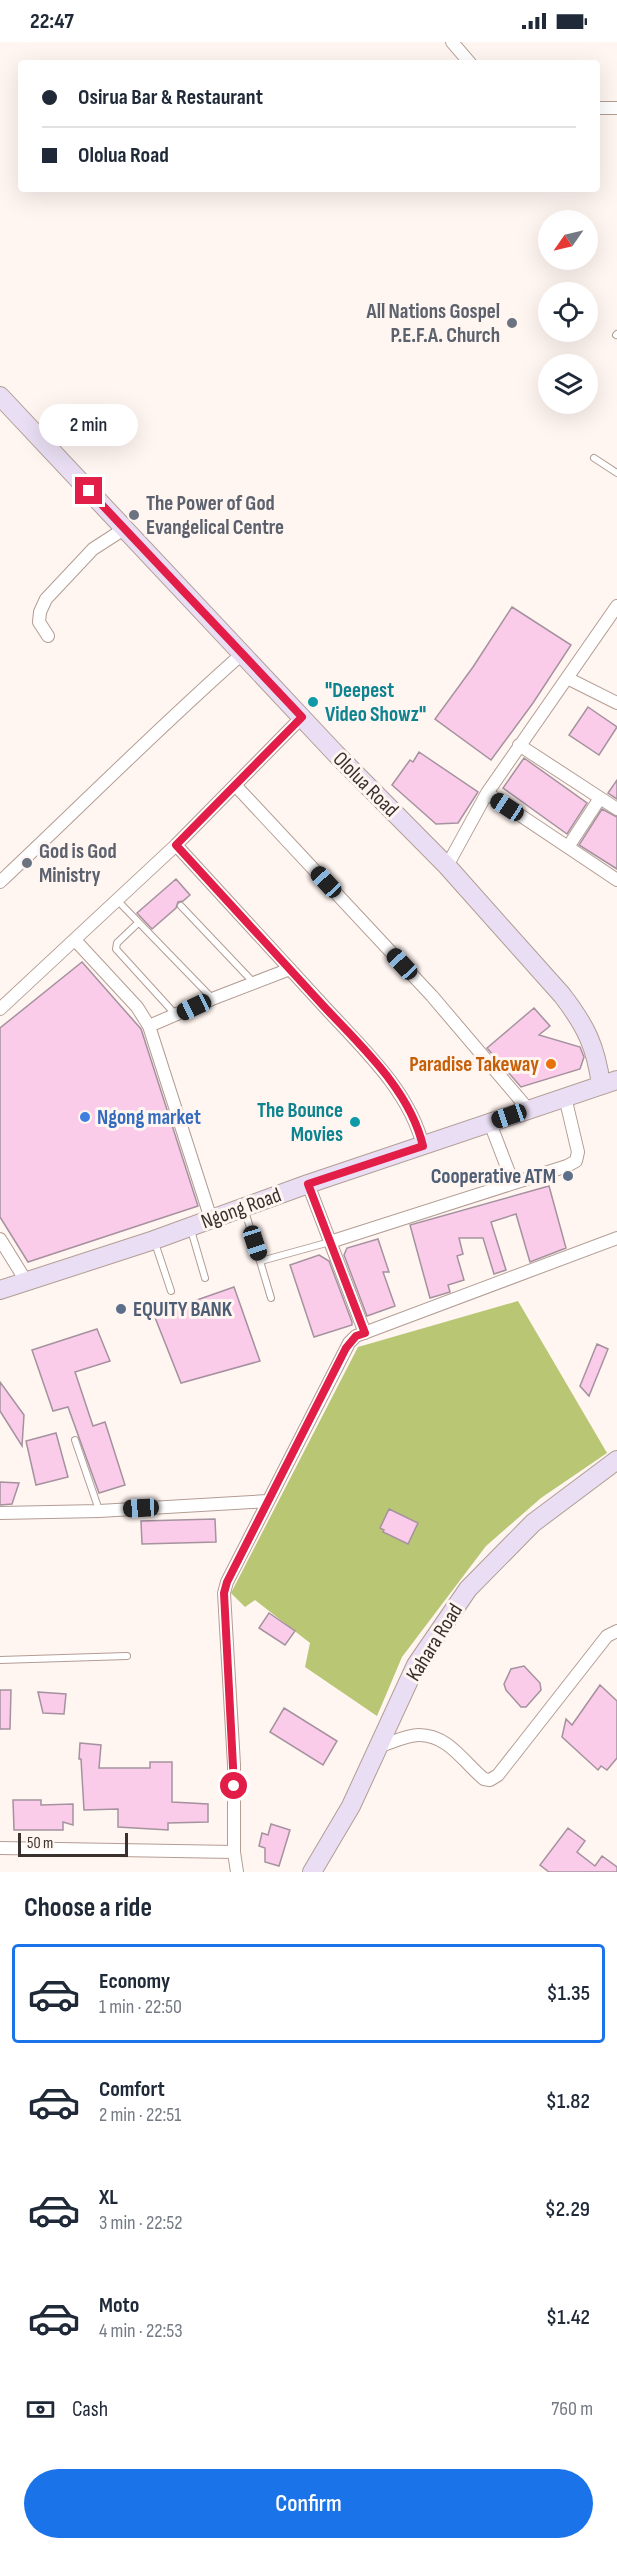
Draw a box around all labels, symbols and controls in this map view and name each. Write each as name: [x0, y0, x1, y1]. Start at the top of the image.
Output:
text: 22:47: [30, 8, 74, 35]
text: Osirua Bar & Restaurant: [78, 84, 263, 111]
text: Ololua Road: [78, 142, 169, 169]
north arrow: [538, 210, 598, 270]
map controls: [538, 210, 598, 414]
button: locate: [538, 282, 598, 342]
place label: All Nations Gospel P.E.F.A. Church: [366, 299, 500, 348]
marker: All Nations Gospel P.E.F.A. Church: [505, 316, 519, 330]
button: layers: [538, 354, 598, 414]
callout: 2 min: [40, 404, 138, 446]
text: 2 min: [70, 413, 107, 437]
route end: [75, 477, 102, 504]
place label: The Power of God Evangelical Centre: [146, 491, 284, 540]
marker: The Power of God Evangelical Centre: [127, 508, 141, 522]
place label: "Deepest Video Showz": [325, 678, 426, 727]
marker: "Deepest Video Showz": [306, 695, 320, 709]
street label: Ololua Road: [328, 746, 404, 822]
car: [487, 790, 527, 824]
place label: God is God Ministry: [39, 839, 117, 888]
marker: God is God Ministry: [20, 856, 34, 870]
car: [307, 863, 345, 901]
car: [383, 945, 421, 983]
car: [174, 991, 214, 1023]
place label: Paradise Takeway: [409, 1052, 539, 1077]
marker: Paradise Takeway: [544, 1057, 558, 1071]
place label: The Bounce Movies: [257, 1098, 343, 1147]
car: [489, 1102, 529, 1130]
place label: Ngong market: [97, 1105, 201, 1130]
marker: Ngong market: [78, 1110, 92, 1124]
marker: The Bounce Movies: [348, 1115, 362, 1129]
place label: Cooperative ATM: [431, 1164, 556, 1189]
marker: Cooperative ATM: [561, 1169, 575, 1183]
street label: Ngong Road: [198, 1182, 285, 1234]
car: [241, 1223, 269, 1263]
place label: EQUITY BANK: [133, 1297, 233, 1322]
marker: EQUITY BANK: [114, 1302, 128, 1316]
car: [123, 1498, 159, 1518]
street label: Kahara Road: [401, 1599, 468, 1686]
route start: [220, 1772, 247, 1799]
scale bar: [18, 1830, 128, 1858]
text: 50 m: [27, 1834, 53, 1853]
text: Choose a ride: [24, 1892, 152, 1924]
icon: car: [27, 1967, 81, 2021]
text: Economy: [99, 1968, 170, 1995]
text: $1.35: [546, 1980, 590, 2007]
text: 1 min · 22:50: [99, 1995, 182, 2019]
icon: car: [27, 2075, 81, 2129]
text: Comfort: [99, 2076, 165, 2103]
text: $1.82: [546, 2088, 590, 2115]
text: 2 min · 22:51: [99, 2103, 181, 2127]
icon: car: [27, 2183, 81, 2237]
text: XL: [99, 2184, 118, 2211]
text: $2.29: [545, 2196, 590, 2223]
text: 3 min · 22:52: [99, 2211, 183, 2235]
icon: car: [27, 2291, 81, 2345]
text: Moto: [99, 2292, 139, 2319]
text: $1.42: [546, 2304, 590, 2331]
text: 4 min · 22:53: [99, 2319, 183, 2343]
icon: cash: [24, 2393, 57, 2426]
text: Cash: [72, 2396, 108, 2423]
text: 760 m: [551, 2397, 593, 2421]
button: Confirm: [24, 2469, 593, 2538]

